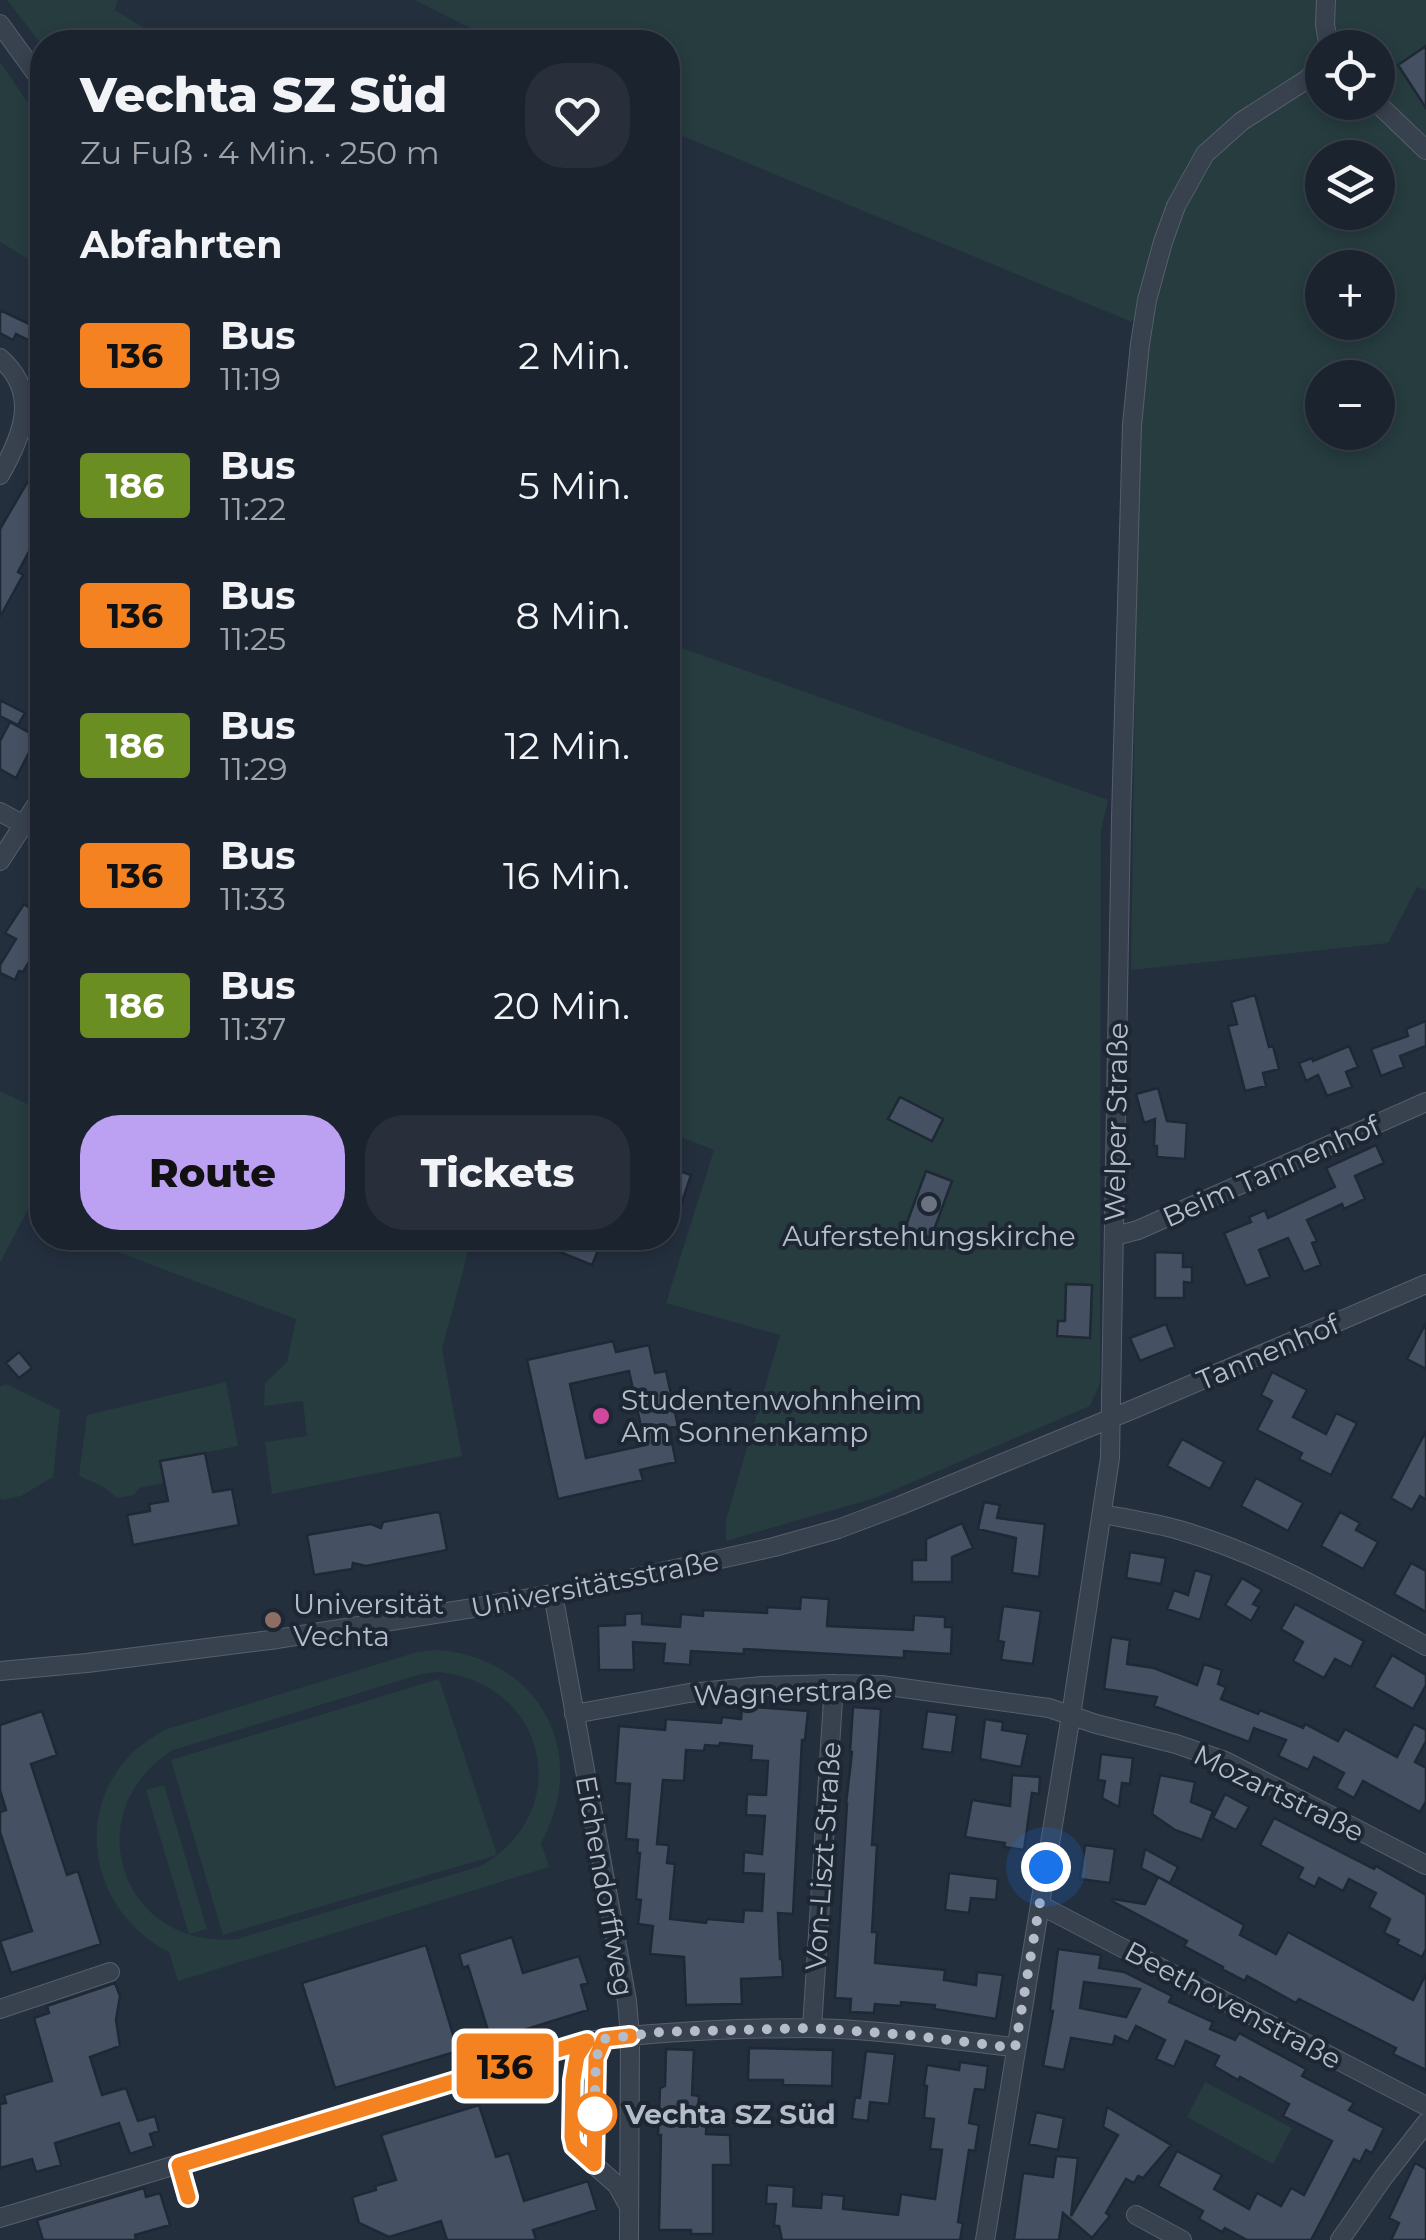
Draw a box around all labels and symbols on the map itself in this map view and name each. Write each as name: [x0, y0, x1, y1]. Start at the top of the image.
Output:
street label: Welper Straße: [1097, 1022, 1135, 1222]
street label: Beim Tannenhof: [1157, 1107, 1386, 1234]
marker: Auferstehungskirche: [918, 1193, 940, 1215]
place label: Auferstehungskirche: [782, 1219, 1076, 1253]
street label: Tannenhof: [1192, 1306, 1346, 1397]
place label: Studentenwohnheim Am Sonnenkamp: [621, 1383, 922, 1449]
marker: Studentenwohnheim Am Sonnenkamp: [590, 1405, 612, 1427]
street label: Universitätsstraße: [468, 1543, 722, 1625]
place label: Universität Vechta: [293, 1587, 444, 1653]
marker: Universität Vechta: [262, 1609, 284, 1631]
street label: Wagnerstraße: [693, 1672, 893, 1712]
street label: Mozartstraße: [1188, 1737, 1370, 1849]
street label: Von-Liszt-Straße: [798, 1740, 848, 1972]
street label: Eichendorffweg: [569, 1773, 641, 1999]
your location: [1021, 1842, 1071, 1892]
street label: Beethovenstraße: [1119, 1934, 1347, 2076]
line badge: 136: [448, 2034, 562, 2098]
marker: Vechta SZ Süd: [574, 2093, 616, 2135]
place label: Vechta SZ Süd: [624, 2097, 836, 2131]

